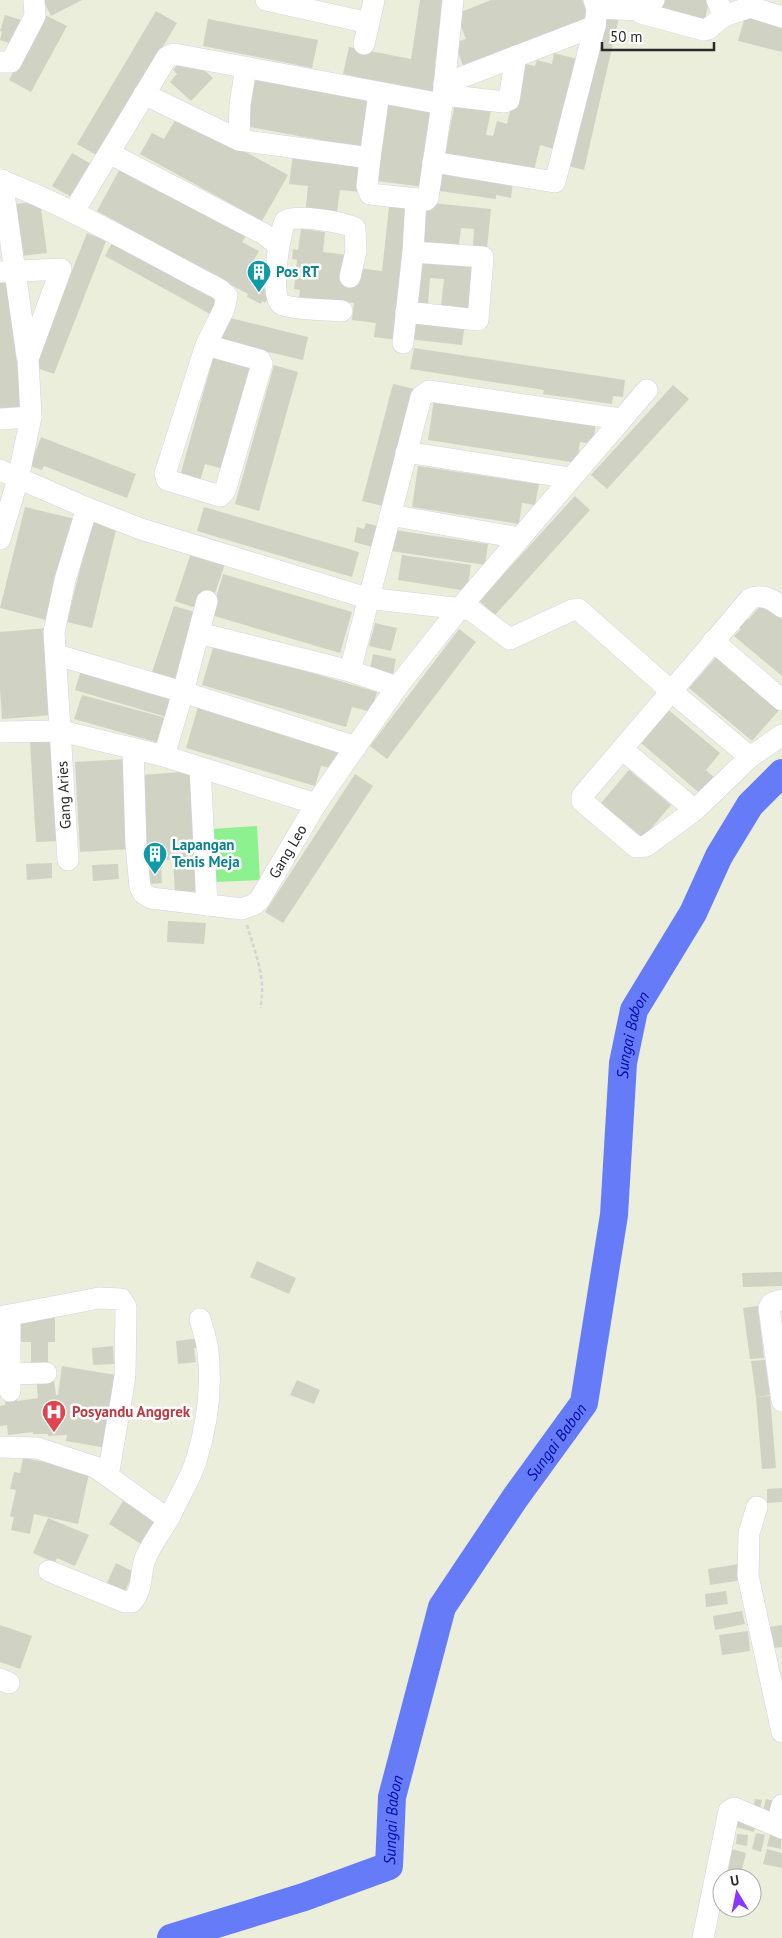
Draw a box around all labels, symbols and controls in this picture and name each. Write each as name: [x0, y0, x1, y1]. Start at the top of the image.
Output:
scale bar: [602, 20, 714, 52]
text: 50 m: [610, 27, 643, 46]
building icon: Pos RT: [246, 259, 272, 293]
place label: Pos RT: [276, 262, 320, 281]
street label: Gang Aries: [52, 760, 75, 830]
street label: Gang Leo: [264, 821, 311, 882]
place label: Lapangan Tenis Meja: [172, 835, 240, 871]
building icon: Lapangan Tenis Meja: [142, 841, 168, 875]
water label: Sungai Babon: [612, 987, 653, 1079]
hospital icon: Posyandu Anggrek: [41, 1399, 67, 1433]
water label: Sungai Babon: [521, 1399, 591, 1484]
place label: Posyandu Anggrek: [72, 1402, 191, 1421]
water label: Sungai Babon: [379, 1773, 407, 1865]
north arrow: [712, 1868, 762, 1918]
text: U: [729, 1871, 741, 1890]

